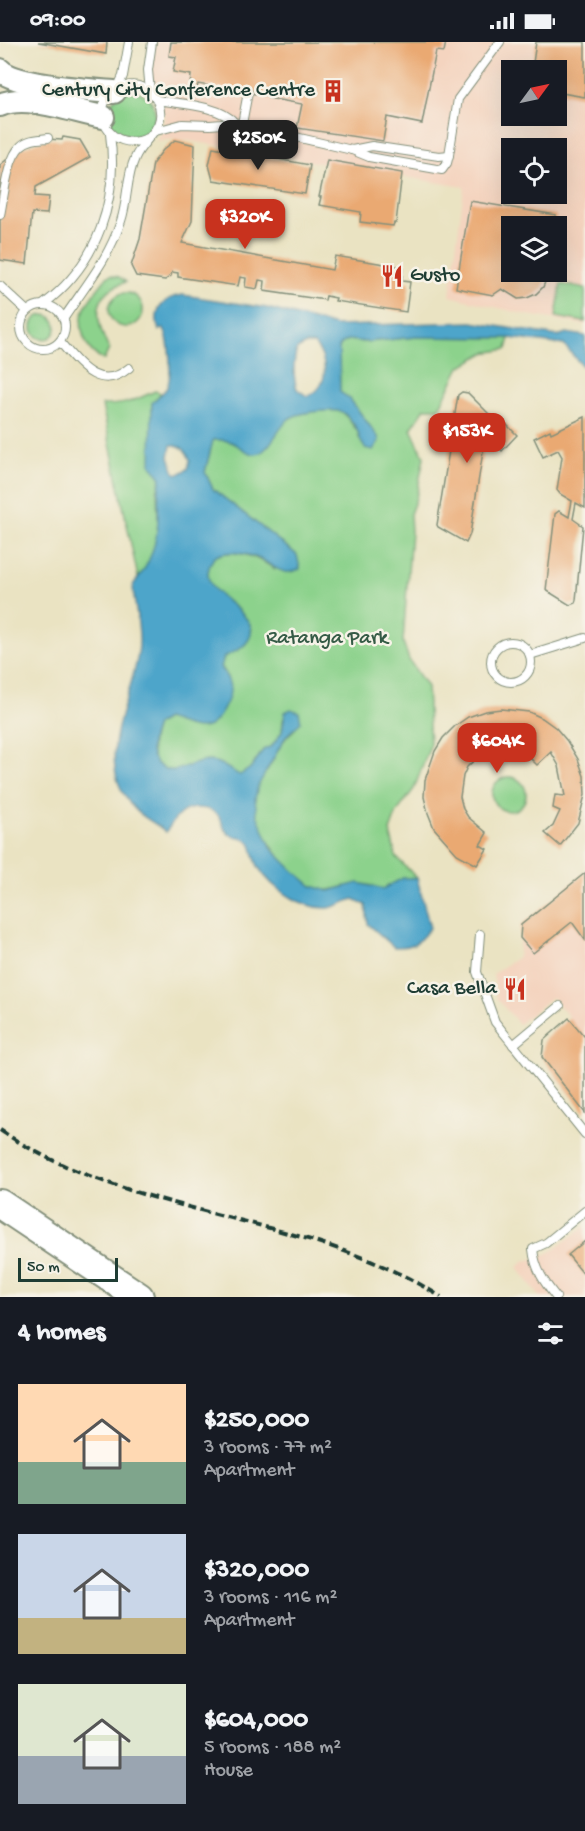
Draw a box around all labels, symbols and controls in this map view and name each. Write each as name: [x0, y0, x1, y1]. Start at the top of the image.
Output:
text: 09:00: [30, 8, 85, 34]
north arrow: [501, 60, 567, 126]
map controls: [501, 60, 567, 282]
building icon: Century City Conference Centre: [320, 78, 346, 104]
place label: Century City Conference Centre: [42, 79, 316, 104]
pin: $250K: [216, 120, 300, 171]
text: $250K: [232, 128, 284, 151]
button: locate: [501, 138, 567, 204]
pin: $320K: [203, 199, 287, 250]
text: $320K: [219, 207, 271, 230]
button: layers: [501, 216, 567, 282]
restaurant icon: Gusto: [379, 263, 405, 289]
place label: Gusto: [410, 264, 460, 289]
pin: $153K: [425, 413, 509, 464]
text: $153K: [443, 421, 491, 444]
park label: Ratanga Park: [266, 627, 390, 652]
pin: $604K: [455, 723, 539, 774]
text: $604K: [472, 731, 522, 754]
restaurant icon: Casa Bella: [502, 976, 528, 1002]
place label: Casa Bella: [407, 977, 498, 1002]
scale bar: [18, 1255, 118, 1282]
text: 50 m: [27, 1259, 60, 1278]
icon: filters: [534, 1317, 567, 1350]
text: 4 homes: [18, 1318, 105, 1349]
text: $250,000: [204, 1406, 309, 1437]
icon: home: [66, 1408, 138, 1480]
text: 3 rooms · 77 m²: [204, 1437, 332, 1460]
text: Apartment: [204, 1460, 294, 1483]
text: $320,000: [204, 1556, 309, 1587]
icon: home: [66, 1558, 138, 1630]
text: 3 rooms · 116 m²: [204, 1587, 337, 1610]
text: Apartment: [204, 1610, 294, 1633]
text: $604,000: [204, 1706, 308, 1737]
icon: home: [66, 1708, 138, 1780]
text: 5 rooms · 188 m²: [204, 1737, 341, 1760]
text: House: [204, 1760, 253, 1783]

